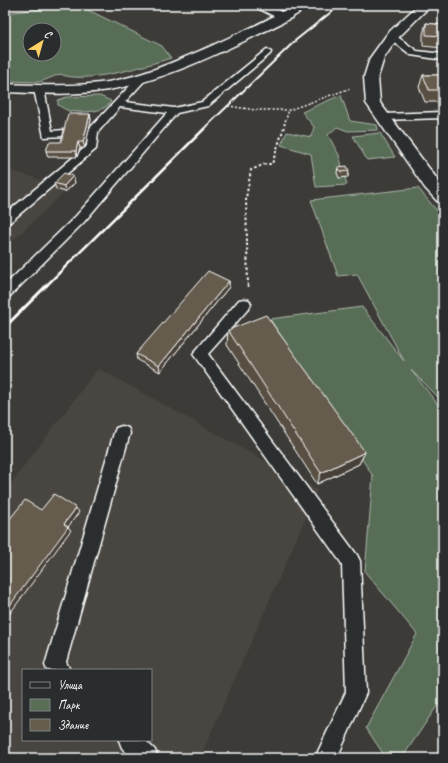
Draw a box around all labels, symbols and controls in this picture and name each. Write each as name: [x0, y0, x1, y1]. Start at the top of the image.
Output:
north arrow: [22, 22, 62, 62]
text: С: [42, 27, 56, 42]
legend: [22, 669, 152, 741]
text: Улица: [58, 677, 83, 693]
text: Парк: [58, 697, 81, 713]
text: Здание: [58, 717, 89, 733]

